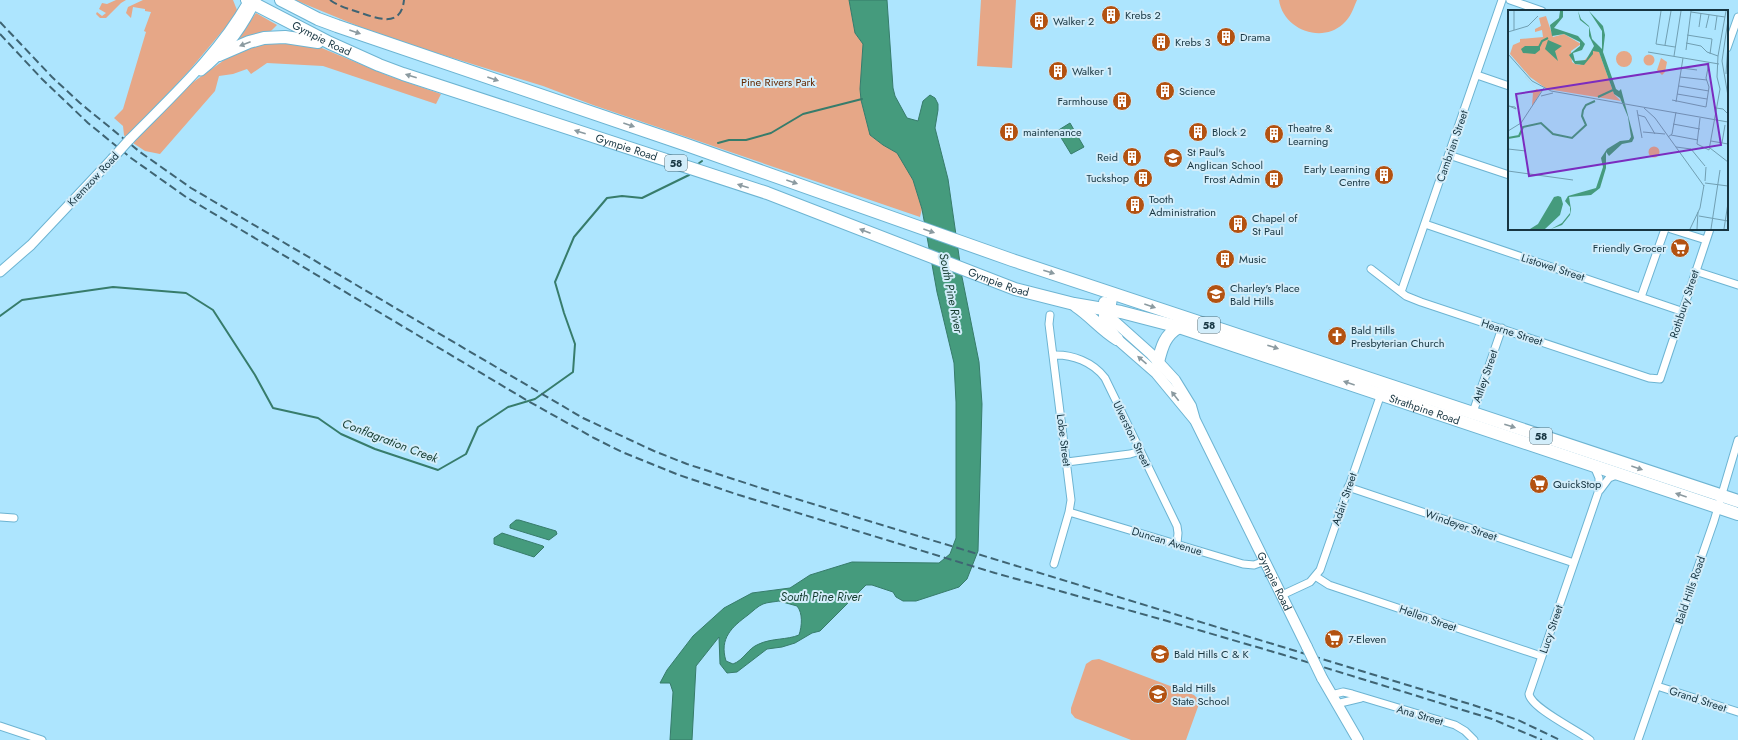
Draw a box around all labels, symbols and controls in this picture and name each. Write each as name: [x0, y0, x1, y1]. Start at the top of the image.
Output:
building icon: Krebs 2: [1100, 4, 1122, 26]
place label: Krebs 2: [1125, 7, 1161, 23]
building icon: Walker 2: [1028, 10, 1050, 32]
inset map: [1508, 10, 1728, 230]
place label: Walker 2: [1053, 13, 1094, 29]
street label: Gympie Road: [289, 17, 354, 60]
building icon: Drama: [1215, 26, 1237, 48]
place label: Drama: [1240, 29, 1270, 45]
one-way arrow: [349, 30, 361, 36]
building icon: Krebs 3: [1150, 31, 1172, 53]
place label: Krebs 3: [1175, 34, 1211, 50]
one-way arrow: [239, 41, 251, 47]
building icon: Walker 1: [1047, 60, 1069, 82]
place label: Walker 1: [1072, 63, 1112, 79]
one-way arrow: [404, 73, 416, 79]
park label: Pine Rivers Park: [741, 74, 815, 90]
one-way arrow: [487, 76, 499, 82]
building icon: Science: [1154, 80, 1176, 102]
place label: Science: [1179, 83, 1216, 99]
building icon: Farmhouse: [1111, 90, 1133, 112]
place label: Farmhouse: [1058, 93, 1108, 109]
street label: Cambrian Street: [1432, 108, 1472, 184]
place label: Theatre & Learning: [1288, 120, 1333, 149]
building icon: maintenance: [998, 121, 1020, 143]
building icon: Block 2: [1187, 121, 1209, 143]
one-way arrow: [624, 122, 636, 128]
building icon: Theatre & Learning: [1263, 123, 1285, 145]
place label: maintenance: [1023, 124, 1082, 140]
place label: Block 2: [1212, 124, 1246, 140]
one-way arrow: [574, 129, 586, 135]
street label: Gympie Road: [594, 130, 659, 165]
place label: St Paul's Anglican School: [1187, 144, 1263, 173]
building icon: Reid: [1121, 146, 1143, 168]
school or university icon: St Paul's Anglican School: [1162, 147, 1184, 169]
street label: Kremzow Road: [64, 148, 122, 210]
place label: Reid: [1097, 149, 1118, 165]
road number: 58: [665, 155, 687, 171]
place label: Early Learning Centre: [1304, 161, 1370, 190]
building icon: Early Learning Centre: [1373, 164, 1395, 186]
building icon: Tuckshop: [1132, 167, 1154, 189]
building icon: Frost Admin: [1263, 168, 1285, 190]
place label: Tuckshop: [1086, 170, 1129, 186]
place label: Frost Admin: [1204, 171, 1260, 187]
one-way arrow: [786, 179, 798, 185]
one-way arrow: [737, 182, 749, 188]
place label: Tooth Administration: [1149, 191, 1216, 220]
building icon: Tooth Administration: [1124, 194, 1146, 216]
place label: Chapel of St Paul: [1252, 210, 1298, 239]
building icon: Chapel of St Paul: [1227, 213, 1249, 235]
one-way arrow: [859, 227, 871, 233]
one-way arrow: [923, 228, 935, 234]
supermarket icon: Friendly Grocer: [1669, 237, 1691, 259]
place label: Friendly Grocer: [1593, 240, 1666, 256]
building icon: Music: [1214, 248, 1236, 270]
street label: Listowel Street: [1519, 249, 1587, 285]
place label: Music: [1239, 251, 1266, 267]
water label: South Pine River: [934, 252, 968, 335]
street label: Gympie Road: [966, 264, 1031, 300]
street label: Rothbury Street: [1665, 267, 1703, 340]
one-way arrow: [1043, 269, 1055, 275]
place label: Charley's Place Bald Hills: [1230, 280, 1300, 309]
school or university icon: Charley's Place Bald Hills: [1205, 283, 1227, 305]
one-way arrow: [1144, 303, 1156, 309]
street label: Hearne Street: [1479, 315, 1545, 350]
road number: 58: [1198, 317, 1220, 333]
place label: Bald Hills Presbyterian Church: [1351, 322, 1445, 351]
church icon: Bald Hills Presbyterian Church: [1326, 325, 1348, 347]
one-way arrow: [1267, 344, 1279, 350]
street label: Attley Street: [1468, 347, 1502, 405]
one-way arrow: [1136, 356, 1147, 365]
one-way arrow: [1343, 380, 1355, 386]
street label: Strathpine Road: [1387, 390, 1462, 428]
one-way arrow: [1171, 391, 1180, 402]
street label: Ulverston Street: [1109, 398, 1155, 470]
street label: Lobe Street: [1053, 413, 1075, 467]
water label: Conflagration Creek: [340, 414, 441, 468]
one-way arrow: [1504, 423, 1516, 429]
road number: 58: [1530, 428, 1552, 444]
one-way arrow: [1631, 465, 1643, 471]
street label: Adair Street: [1327, 470, 1361, 528]
supermarket icon: QuickStop: [1528, 473, 1550, 495]
place label: QuickStop: [1553, 476, 1601, 492]
one-way arrow: [1674, 492, 1686, 498]
street label: Windeyer Street: [1423, 505, 1499, 545]
street label: Duncan Avenue: [1130, 523, 1205, 559]
street label: Gympie Road: [1253, 549, 1296, 614]
street label: Bald Hills Road: [1671, 554, 1709, 626]
water label: South Pine River: [781, 588, 862, 606]
street label: Hellen Street: [1397, 601, 1459, 635]
street label: Lucy Street: [1535, 602, 1567, 655]
supermarket icon: 7-Eleven: [1323, 628, 1345, 650]
place label: 7-Eleven: [1348, 631, 1386, 647]
school or university icon: Bald Hills C & K: [1149, 643, 1171, 665]
place label: Bald Hills C & K: [1174, 646, 1250, 662]
place label: Bald Hills State School: [1172, 680, 1229, 709]
street label: Grand Street: [1667, 682, 1729, 716]
school or university icon: Bald Hills State School: [1147, 683, 1169, 705]
street label: Ana Street: [1395, 701, 1446, 729]

